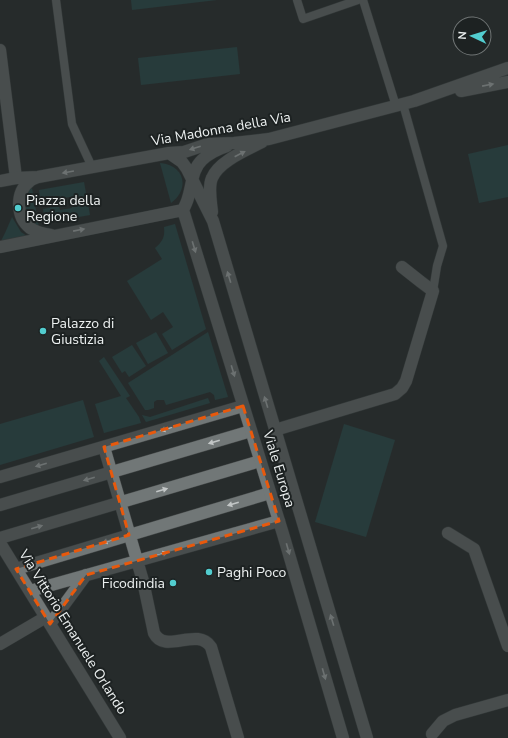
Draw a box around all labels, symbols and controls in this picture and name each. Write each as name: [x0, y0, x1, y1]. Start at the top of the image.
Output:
north arrow: [452, 16, 492, 56]
text: N: [455, 31, 470, 40]
one-way arrow: [482, 82, 495, 88]
street label: Via Madonna della Via: [149, 107, 292, 151]
one-way arrow: [189, 145, 201, 151]
one-way arrow: [234, 151, 245, 157]
one-way arrow: [62, 169, 74, 175]
place label: Piazza della Regione: [26, 191, 101, 226]
marker: Piazza della Regione: [13, 203, 23, 213]
one-way arrow: [73, 227, 85, 233]
one-way arrow: [192, 241, 198, 253]
one-way arrow: [226, 271, 232, 283]
place label: Palazzo di Giustizia: [51, 314, 114, 349]
marker: Palazzo di Giustizia: [38, 326, 48, 336]
one-way arrow: [230, 366, 236, 378]
one-way arrow: [263, 395, 269, 407]
one-way arrow: [159, 426, 171, 432]
street label: Viale Europa: [258, 427, 300, 510]
one-way arrow: [207, 439, 219, 445]
one-way arrow: [35, 462, 47, 468]
one-way arrow: [83, 476, 95, 482]
one-way arrow: [156, 487, 168, 493]
one-way arrow: [227, 501, 239, 507]
one-way arrow: [32, 524, 44, 530]
one-way arrow: [102, 538, 114, 544]
one-way arrow: [285, 543, 291, 555]
street label: Via Vittorio Emanuele Orlando: [14, 545, 132, 718]
one-way arrow: [156, 551, 168, 557]
place label: Paghi Poco: [217, 563, 287, 582]
marker: Paghi Poco: [204, 567, 214, 577]
place label: Ficodindia: [102, 574, 165, 593]
marker: Ficodindia: [168, 578, 178, 588]
one-way arrow: [329, 614, 335, 626]
one-way arrow: [321, 668, 327, 680]

